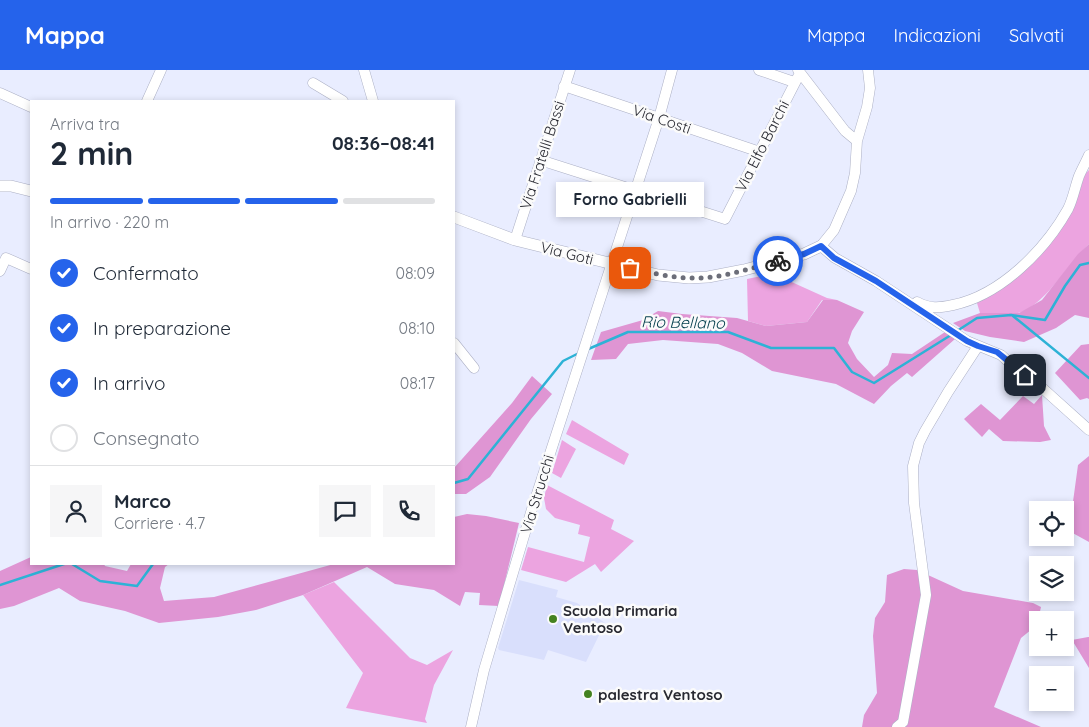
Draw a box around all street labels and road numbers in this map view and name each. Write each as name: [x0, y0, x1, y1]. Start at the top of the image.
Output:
street label: Via Elfo Barchi: [731, 97, 793, 195]
street label: Via Fratelli Bassi: [515, 98, 569, 212]
street label: Via Costi: [630, 100, 694, 138]
street label: Via Goti: [538, 237, 596, 269]
street label: Via Strucchi: [516, 452, 558, 536]

